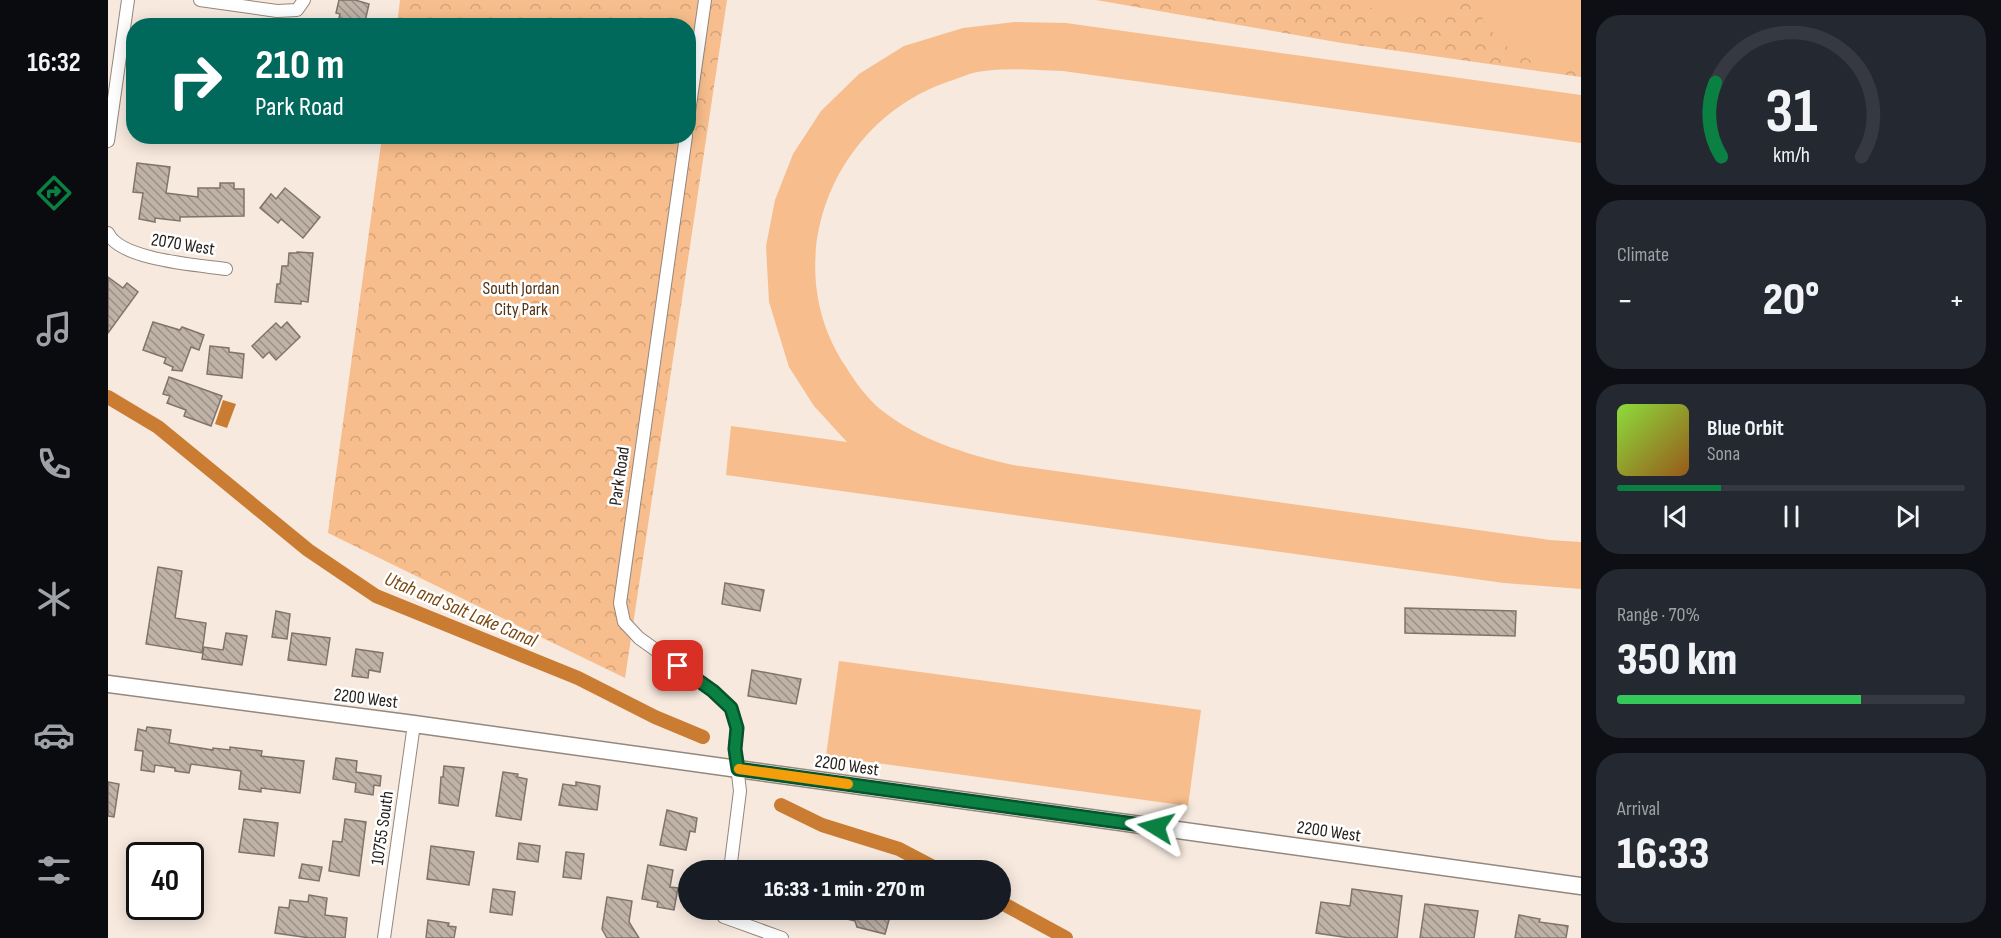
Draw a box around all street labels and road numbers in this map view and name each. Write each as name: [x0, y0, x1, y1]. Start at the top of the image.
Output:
street label: 2070 West: [150, 229, 217, 260]
street label: Park Road: [605, 445, 634, 507]
street label: 2200 West: [333, 684, 400, 713]
street label: 2200 West: [814, 751, 881, 780]
street label: 10755 South: [367, 790, 398, 867]
street label: 2200 West: [1296, 817, 1363, 846]

